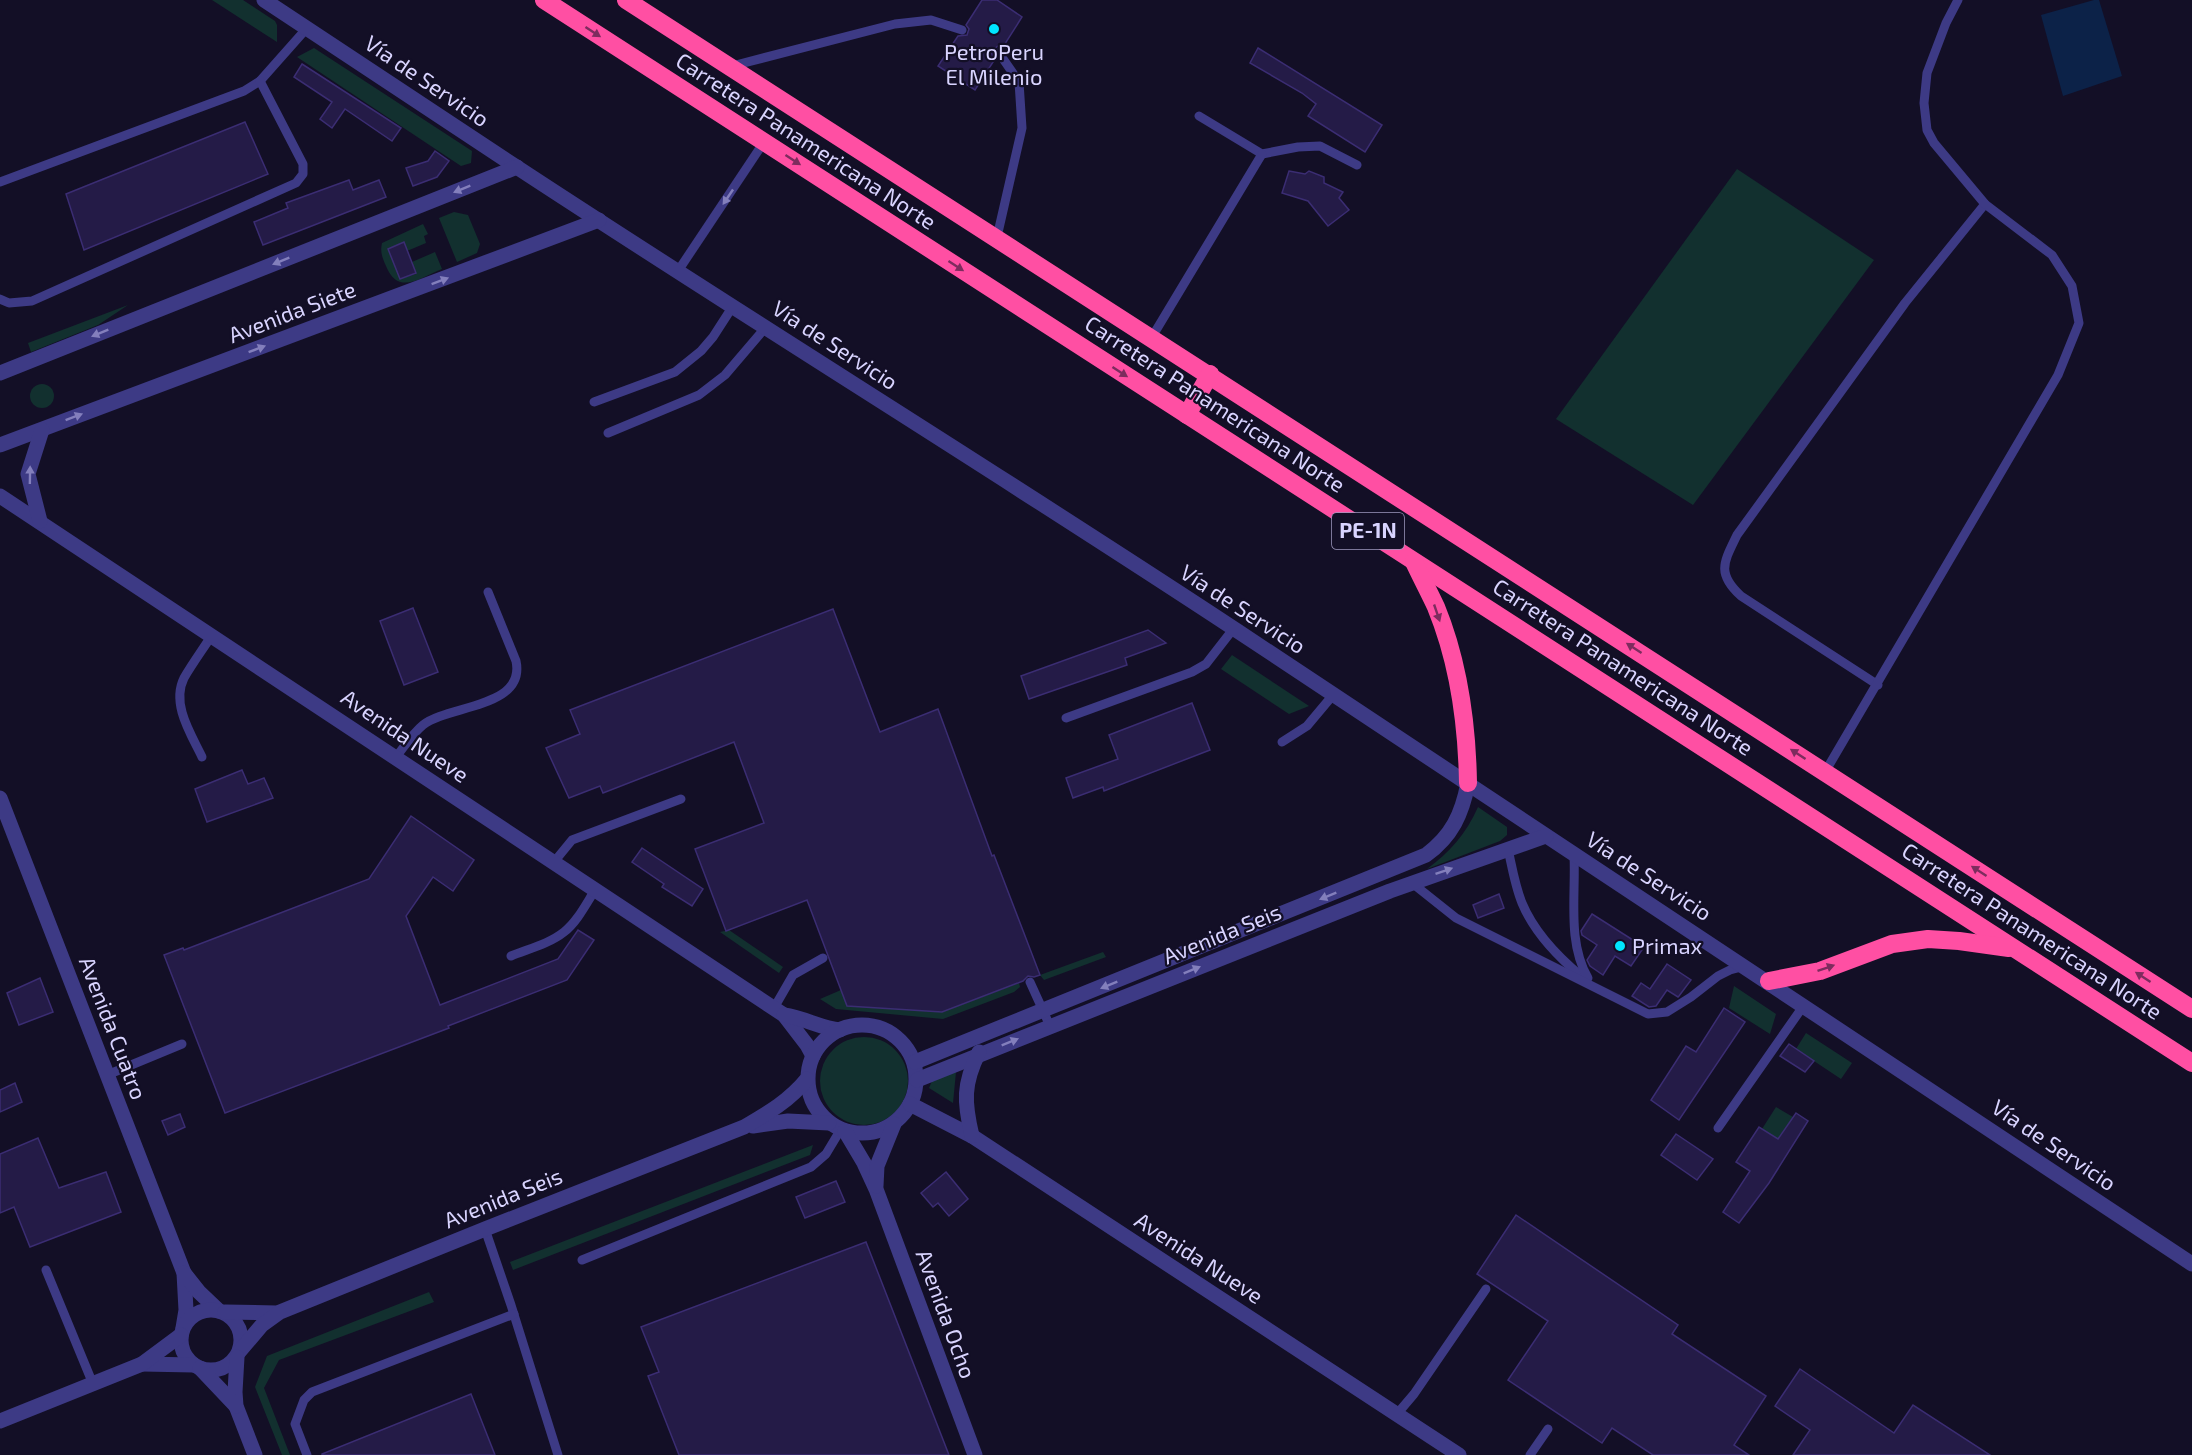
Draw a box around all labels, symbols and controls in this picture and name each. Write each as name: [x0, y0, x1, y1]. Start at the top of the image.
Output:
marker: PetroPeru El Milenio: [987, 22, 1001, 36]
one-way arrow: [585, 26, 602, 37]
street label: Vía de Servicio: [361, 29, 495, 131]
place label: PetroPeru El Milenio: [944, 38, 1044, 89]
street label: Carretera Panamericana Norte: [672, 46, 941, 234]
one-way arrow: [784, 155, 801, 166]
one-way arrow: [453, 184, 471, 194]
one-way arrow: [722, 188, 734, 204]
one-way arrow: [272, 257, 290, 266]
one-way arrow: [948, 260, 964, 272]
street label: Avenida Siete: [224, 275, 359, 347]
one-way arrow: [431, 275, 449, 285]
street label: Vía de Servicio: [768, 294, 903, 394]
street label: Carretera Panamericana Norte: [1081, 309, 1350, 497]
one-way arrow: [91, 329, 109, 338]
one-way arrow: [248, 344, 266, 353]
one-way arrow: [1112, 366, 1128, 377]
one-way arrow: [66, 412, 84, 422]
one-way arrow: [25, 465, 35, 484]
road number: PE-1N: [1332, 513, 1404, 549]
street label: Vía de Servicio: [1176, 558, 1311, 658]
street label: Carretera Panamericana Norte: [1489, 572, 1758, 760]
one-way arrow: [1433, 604, 1443, 622]
one-way arrow: [1626, 643, 1642, 654]
street label: Avenida Nueve: [337, 683, 474, 787]
one-way arrow: [1790, 748, 1806, 760]
street label: Vía de Servicio: [1582, 825, 1717, 925]
street label: Carretera Panamericana Norte: [1898, 836, 2167, 1024]
one-way arrow: [1435, 865, 1453, 875]
one-way arrow: [1971, 866, 1987, 877]
one-way arrow: [1319, 891, 1337, 901]
street label: Avenida Seis: [1159, 898, 1285, 969]
place label: Primax: [1632, 932, 1703, 958]
marker: Primax: [1613, 939, 1627, 953]
street label: Avenida Cuatro: [75, 952, 153, 1103]
one-way arrow: [1817, 963, 1835, 972]
one-way arrow: [1183, 965, 1201, 975]
one-way arrow: [2135, 972, 2151, 983]
one-way arrow: [1099, 980, 1117, 990]
one-way arrow: [1002, 1037, 1020, 1047]
street label: Vía de Servicio: [1988, 1093, 2122, 1195]
street label: Avenida Seis: [440, 1162, 566, 1233]
street label: Avenida Nueve: [1131, 1206, 1269, 1308]
street label: Avenida Ocho: [912, 1246, 982, 1382]

